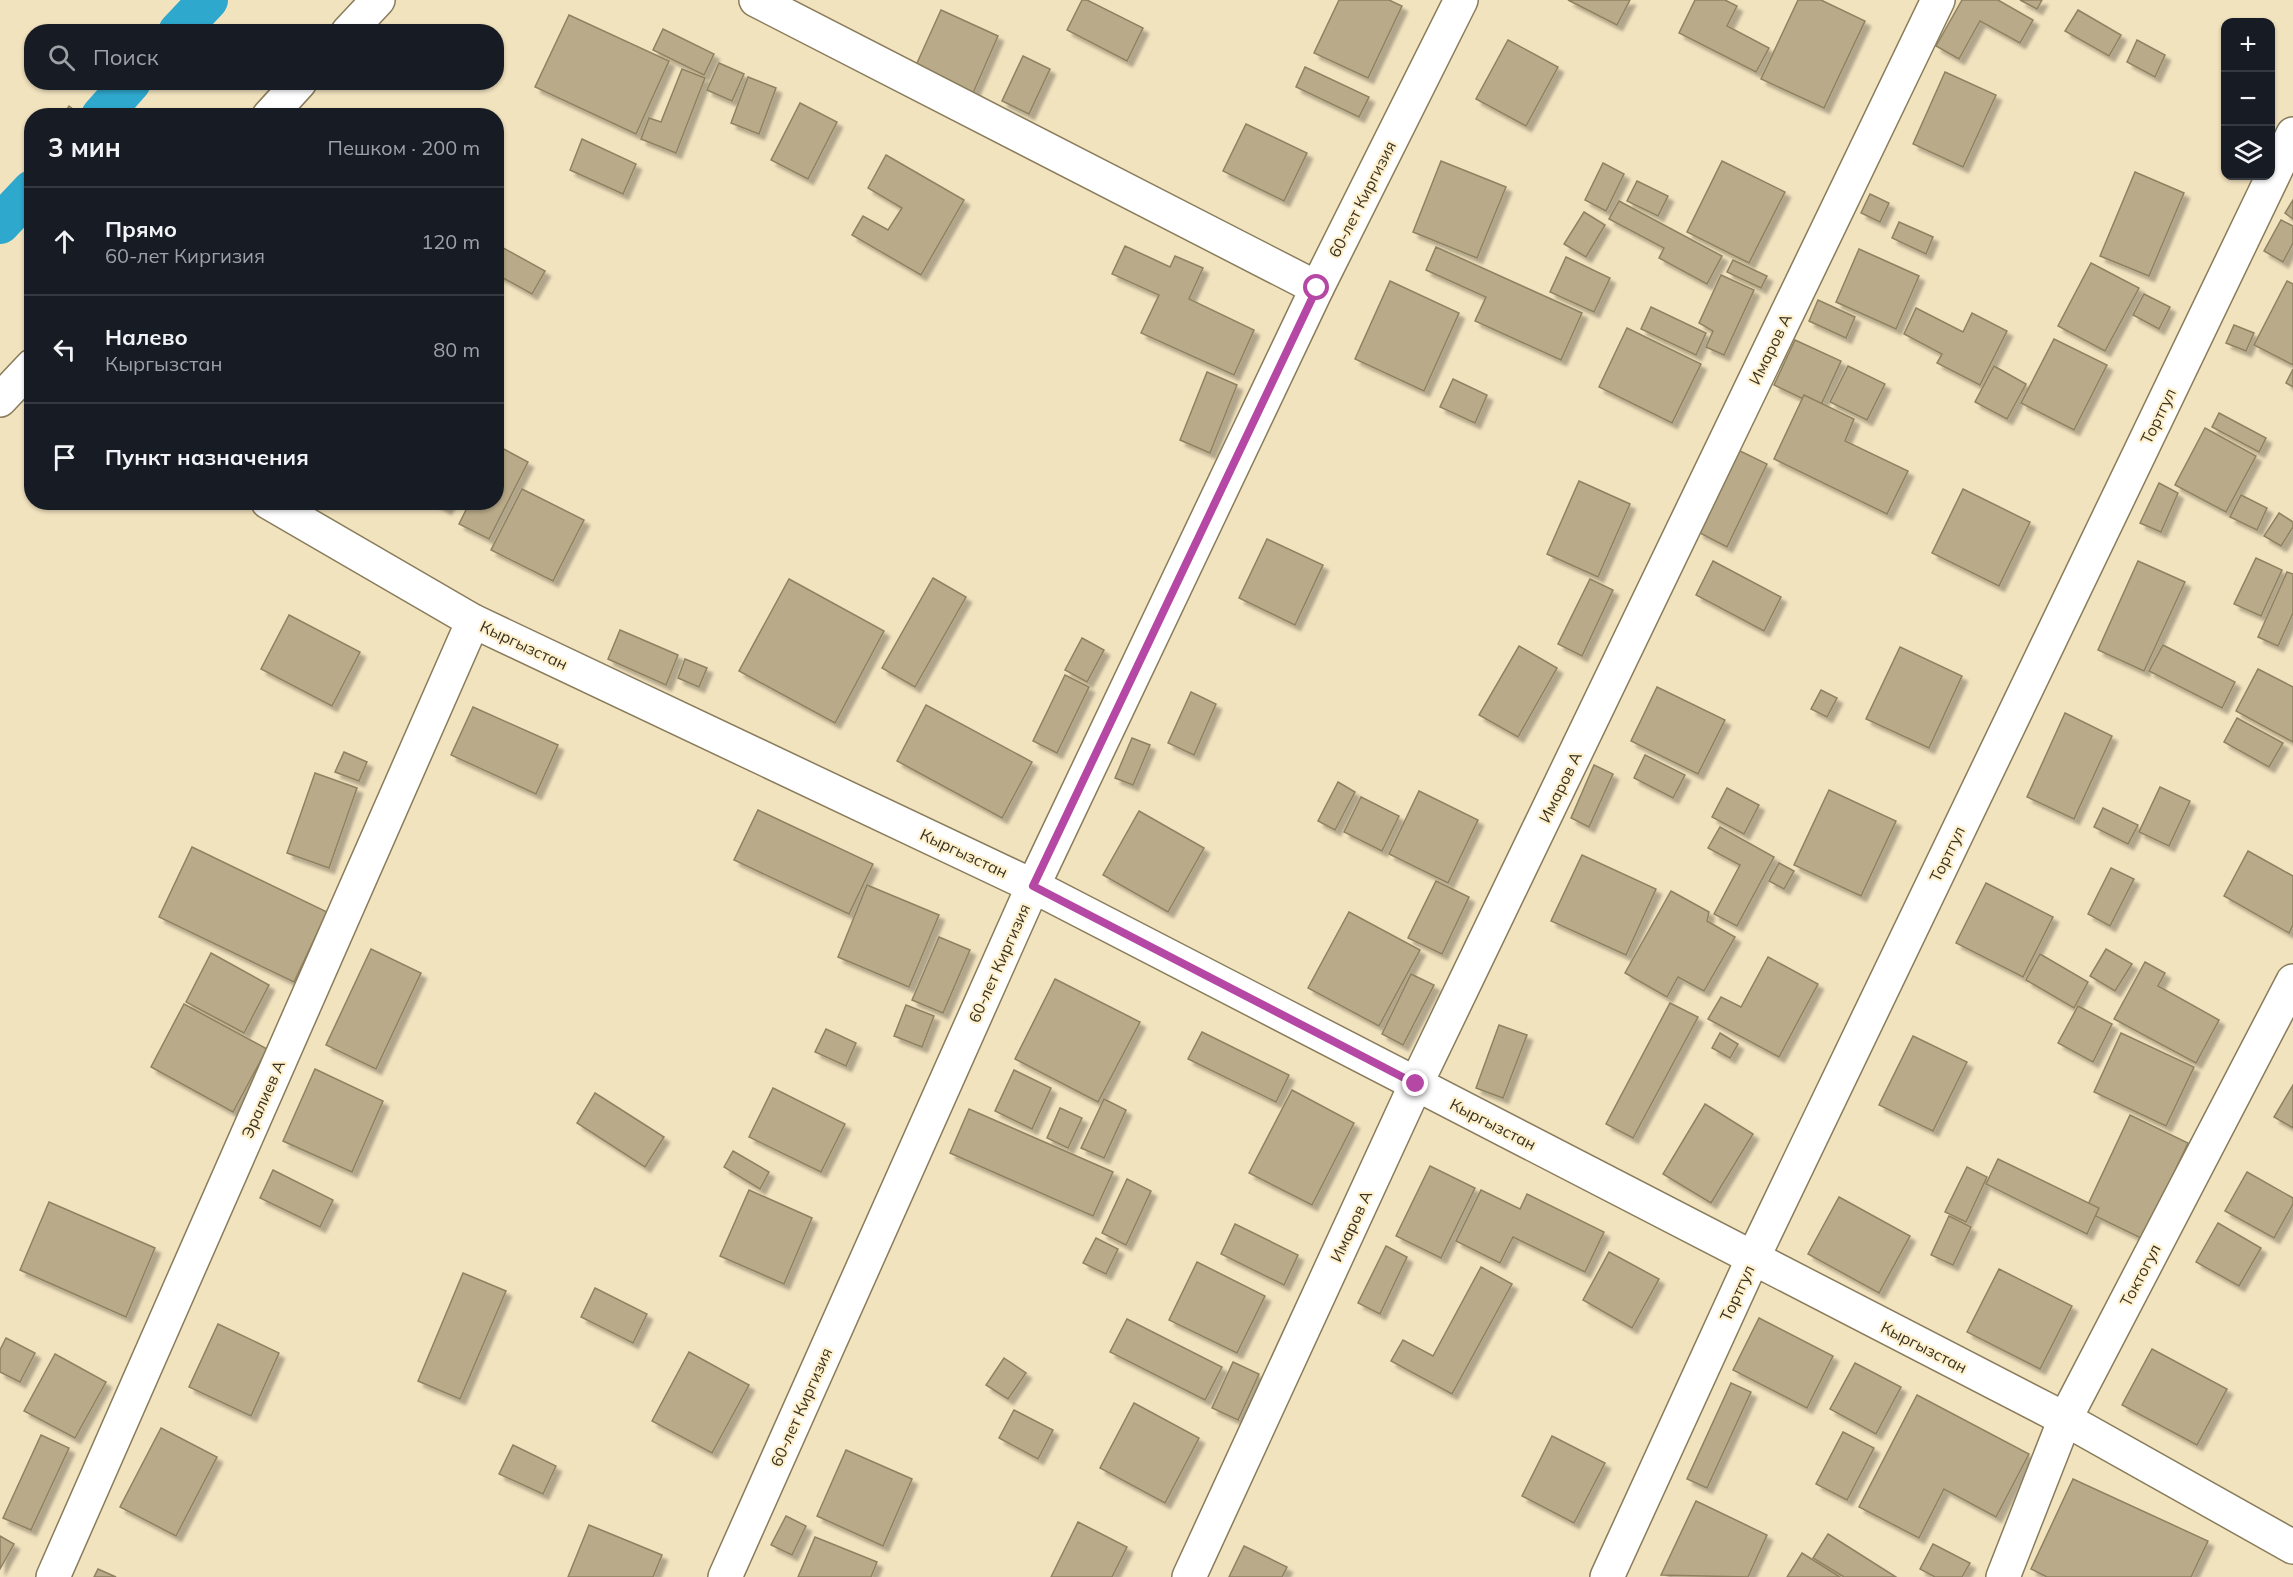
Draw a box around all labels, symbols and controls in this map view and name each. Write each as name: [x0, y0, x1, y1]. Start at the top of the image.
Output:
map controls: [2221, 18, 2275, 180]
button: +: [2221, 18, 2275, 72]
search box: [24, 24, 504, 90]
icon: search: [45, 41, 78, 74]
text: Поиск: [93, 43, 159, 71]
button: −: [2221, 72, 2275, 126]
button: layers: [2221, 126, 2275, 180]
text: 3 мин: [48, 131, 121, 164]
text: Пешком · 200 m: [328, 135, 480, 160]
street label: 60-лет Киргизия: [1324, 137, 1400, 261]
text: Прямо: [105, 215, 177, 243]
icon: ahead: [48, 225, 81, 258]
text: 120 m: [421, 229, 480, 254]
text: 60-лет Киргизия: [105, 243, 265, 268]
route start: [1303, 274, 1329, 300]
street label: Имаров А: [1744, 310, 1796, 388]
text: Налево: [105, 323, 188, 351]
icon: left: [48, 333, 81, 366]
text: 80 m: [433, 337, 480, 362]
text: Кыргызстан: [105, 351, 223, 376]
street label: Тортгул: [2136, 385, 2180, 447]
icon: arrive: [48, 441, 81, 474]
text: Пункт назначения: [105, 443, 309, 471]
street label: Кыргызстан: [477, 616, 571, 674]
street label: Имаров А: [1534, 748, 1586, 826]
street label: Тортгул: [1925, 823, 1969, 885]
street label: Кыргызстан: [917, 824, 1011, 882]
street label: 60-лет Киргизия: [964, 900, 1034, 1026]
street label: Эралиев А: [237, 1057, 289, 1141]
route end: [1402, 1070, 1428, 1096]
street label: Кыргызстан: [1447, 1094, 1539, 1154]
street label: Имаров А: [1326, 1187, 1376, 1265]
street label: Токтогул: [2115, 1240, 2165, 1310]
street label: Тортгул: [1715, 1262, 1759, 1324]
street label: Кыргызстан: [1878, 1317, 1970, 1377]
street label: 60-лет Киргизия: [766, 1344, 836, 1470]

